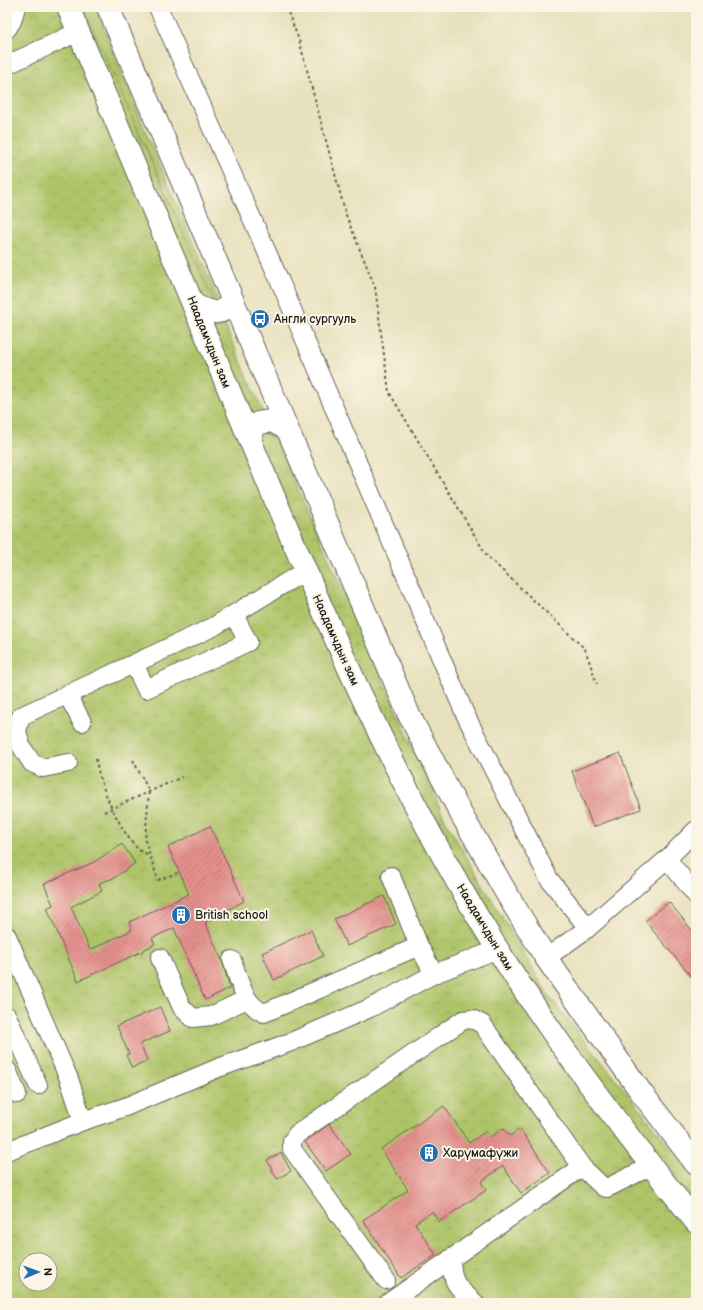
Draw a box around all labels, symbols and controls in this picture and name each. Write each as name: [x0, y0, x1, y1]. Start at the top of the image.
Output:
street label: Наадамчдын зам: [183, 294, 234, 391]
bus stop icon: Англи сургууль: [249, 308, 271, 330]
place label: Англи сургууль: [273, 312, 356, 327]
street label: Наадамчдын зам: [309, 592, 362, 688]
street label: Наадамчдын зам: [453, 881, 516, 973]
building icon: British school: [170, 904, 192, 926]
place label: British school: [195, 908, 268, 923]
building icon: Харүмафүжи: [418, 1142, 440, 1164]
place label: Харүмафүжи: [443, 1146, 518, 1161]
north arrow: [18, 1252, 58, 1292]
text: N: [41, 1268, 54, 1276]

